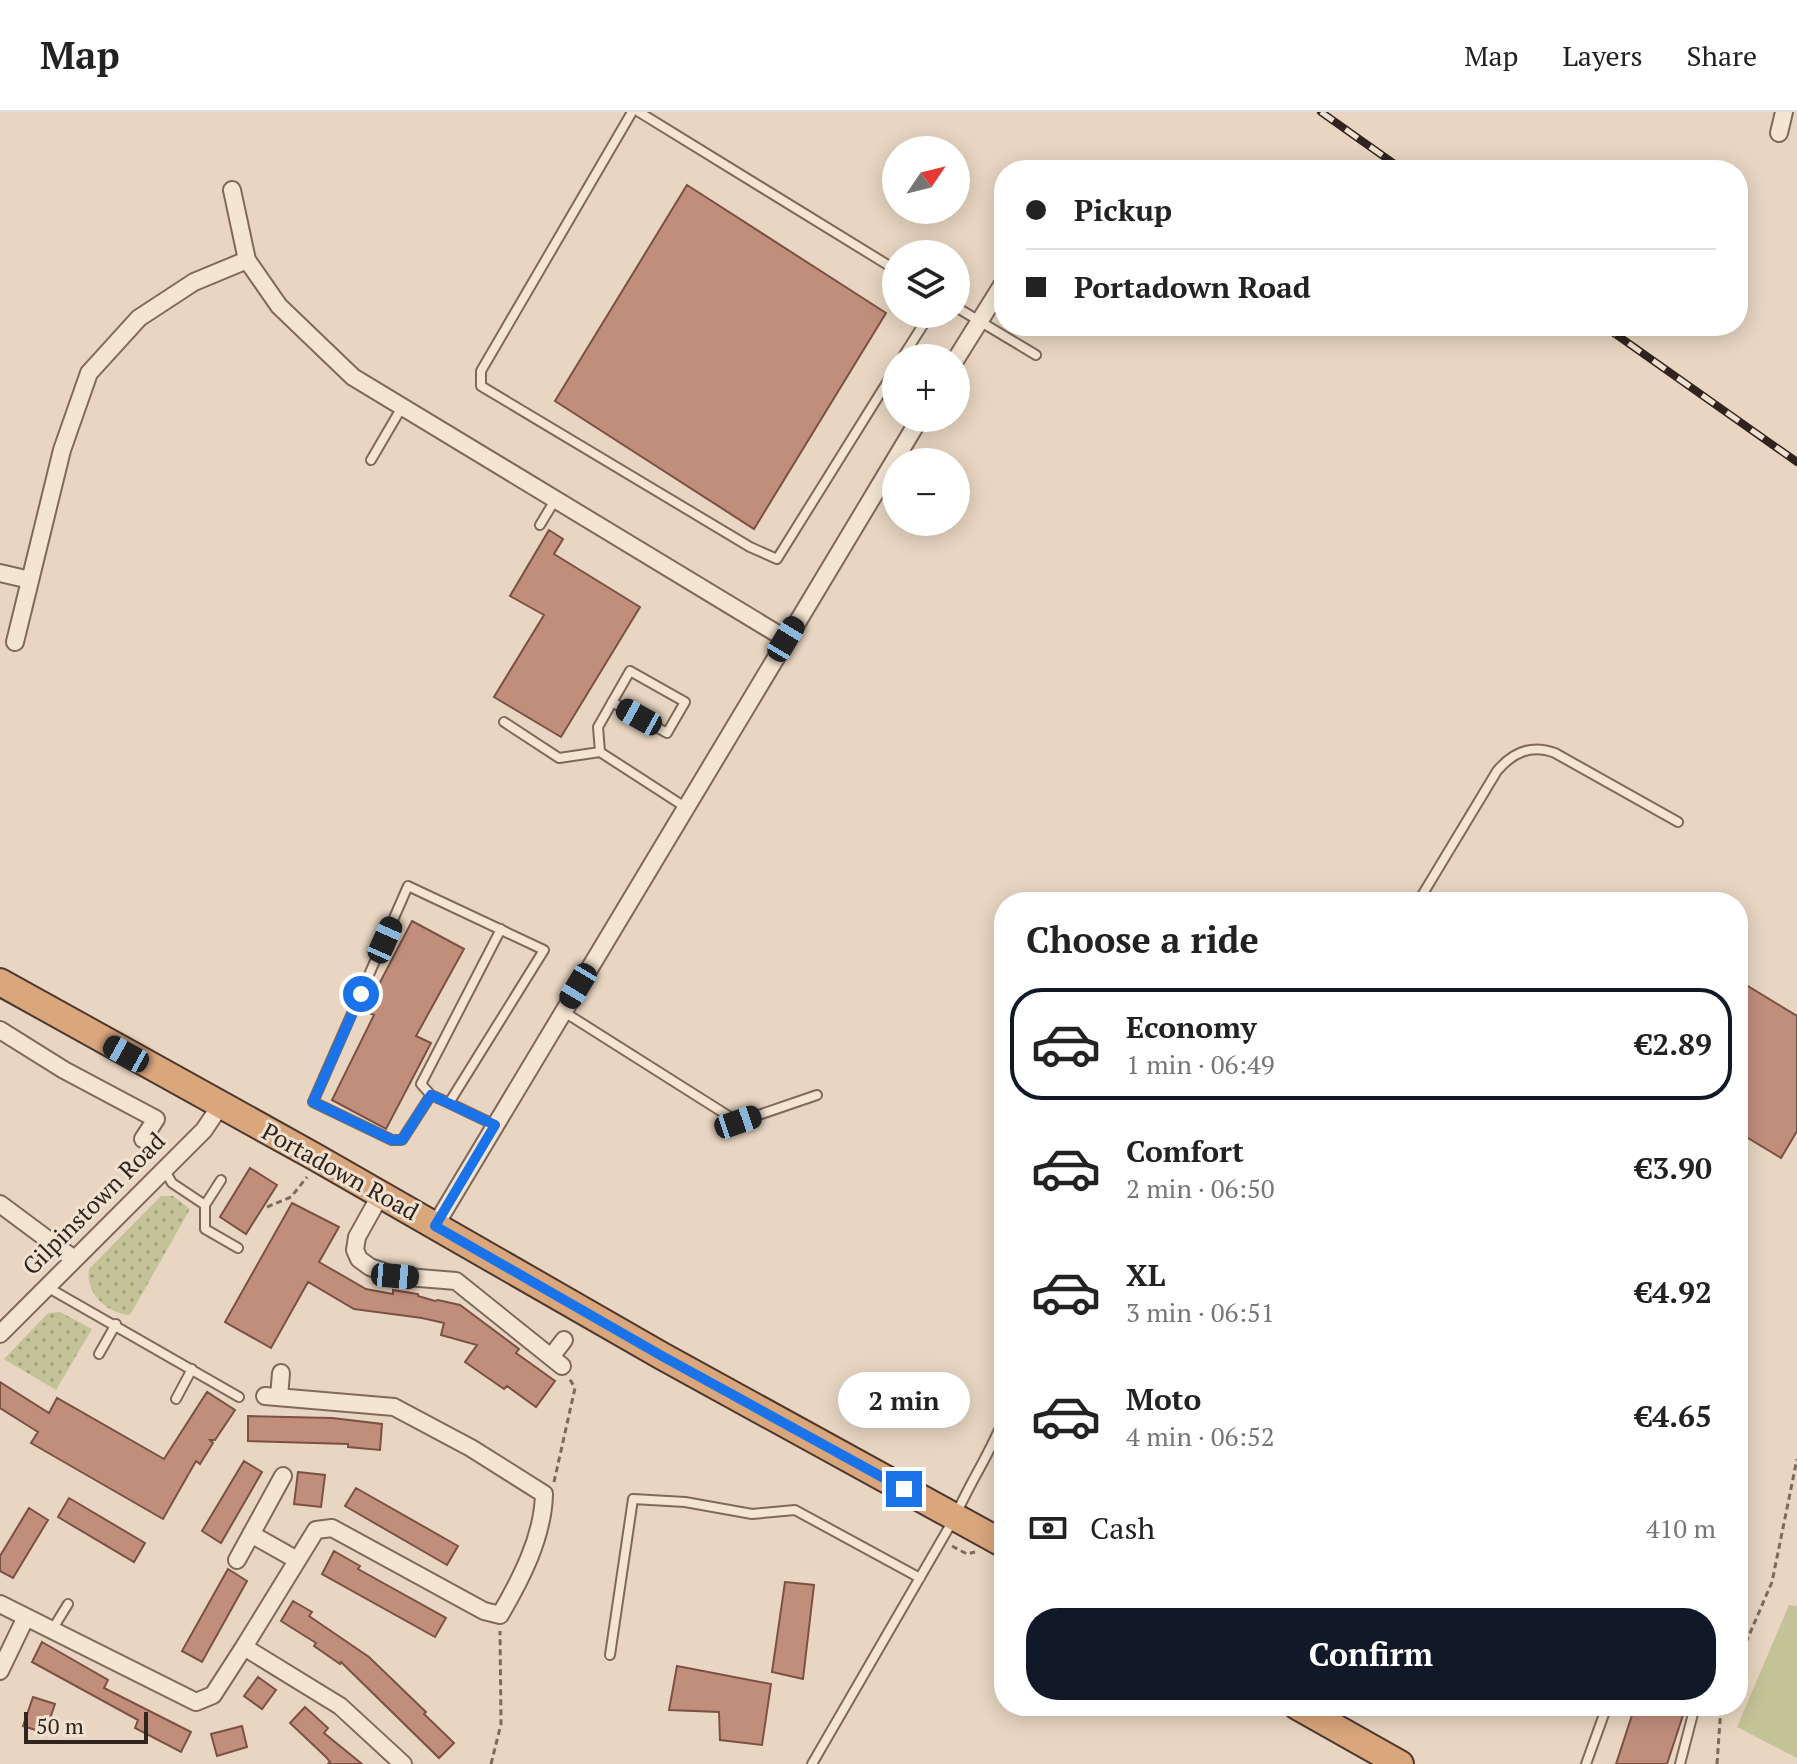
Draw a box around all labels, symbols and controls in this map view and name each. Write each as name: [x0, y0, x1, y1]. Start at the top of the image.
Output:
text: Map: [40, 30, 120, 80]
text: Map: [1464, 37, 1518, 74]
text: Layers: [1562, 37, 1643, 74]
text: Share: [1687, 37, 1757, 74]
north arrow: [882, 136, 970, 224]
map controls: [882, 136, 970, 536]
text: Pickup: [1074, 190, 1172, 230]
button: layers: [882, 240, 970, 328]
text: Portadown Road: [1074, 267, 1311, 307]
button: +: [882, 344, 970, 432]
button: −: [882, 448, 970, 536]
car: [763, 612, 809, 666]
car: [612, 695, 666, 739]
car: [364, 913, 406, 967]
text: Choose a ride: [1026, 916, 1259, 963]
car: [555, 959, 601, 1013]
route start: [343, 976, 379, 1012]
text: Economy: [1126, 1007, 1257, 1047]
icon: car: [1030, 1008, 1102, 1080]
text: €2.89: [1635, 1024, 1712, 1064]
car: [99, 1032, 153, 1076]
text: 1 min · 06:49: [1126, 1047, 1275, 1081]
car: [711, 1103, 765, 1141]
street label: Portadown Road: [256, 1115, 425, 1227]
street label: Gilpinstown Road: [15, 1125, 172, 1282]
text: Comfort: [1126, 1131, 1244, 1171]
icon: car: [1030, 1132, 1102, 1204]
text: €3.90: [1635, 1148, 1712, 1188]
text: 2 min · 06:50: [1126, 1171, 1275, 1205]
text: XL: [1126, 1255, 1165, 1295]
icon: car: [1030, 1256, 1102, 1328]
car: [370, 1262, 420, 1290]
text: €4.92: [1635, 1272, 1712, 1312]
text: 3 min · 06:51: [1126, 1295, 1275, 1329]
callout: 2 min: [838, 1373, 970, 1429]
text: Moto: [1126, 1379, 1201, 1419]
icon: car: [1030, 1380, 1102, 1452]
text: 2 min: [868, 1383, 940, 1417]
text: €4.65: [1635, 1396, 1712, 1436]
text: 4 min · 06:52: [1126, 1419, 1275, 1453]
route end: [886, 1471, 922, 1507]
icon: cash: [1026, 1506, 1070, 1550]
text: Cash: [1090, 1508, 1155, 1548]
text: 410 m: [1646, 1511, 1716, 1545]
button: Confirm: [1026, 1608, 1716, 1700]
scale bar: [24, 1708, 148, 1744]
text: 50 m: [36, 1711, 84, 1740]

